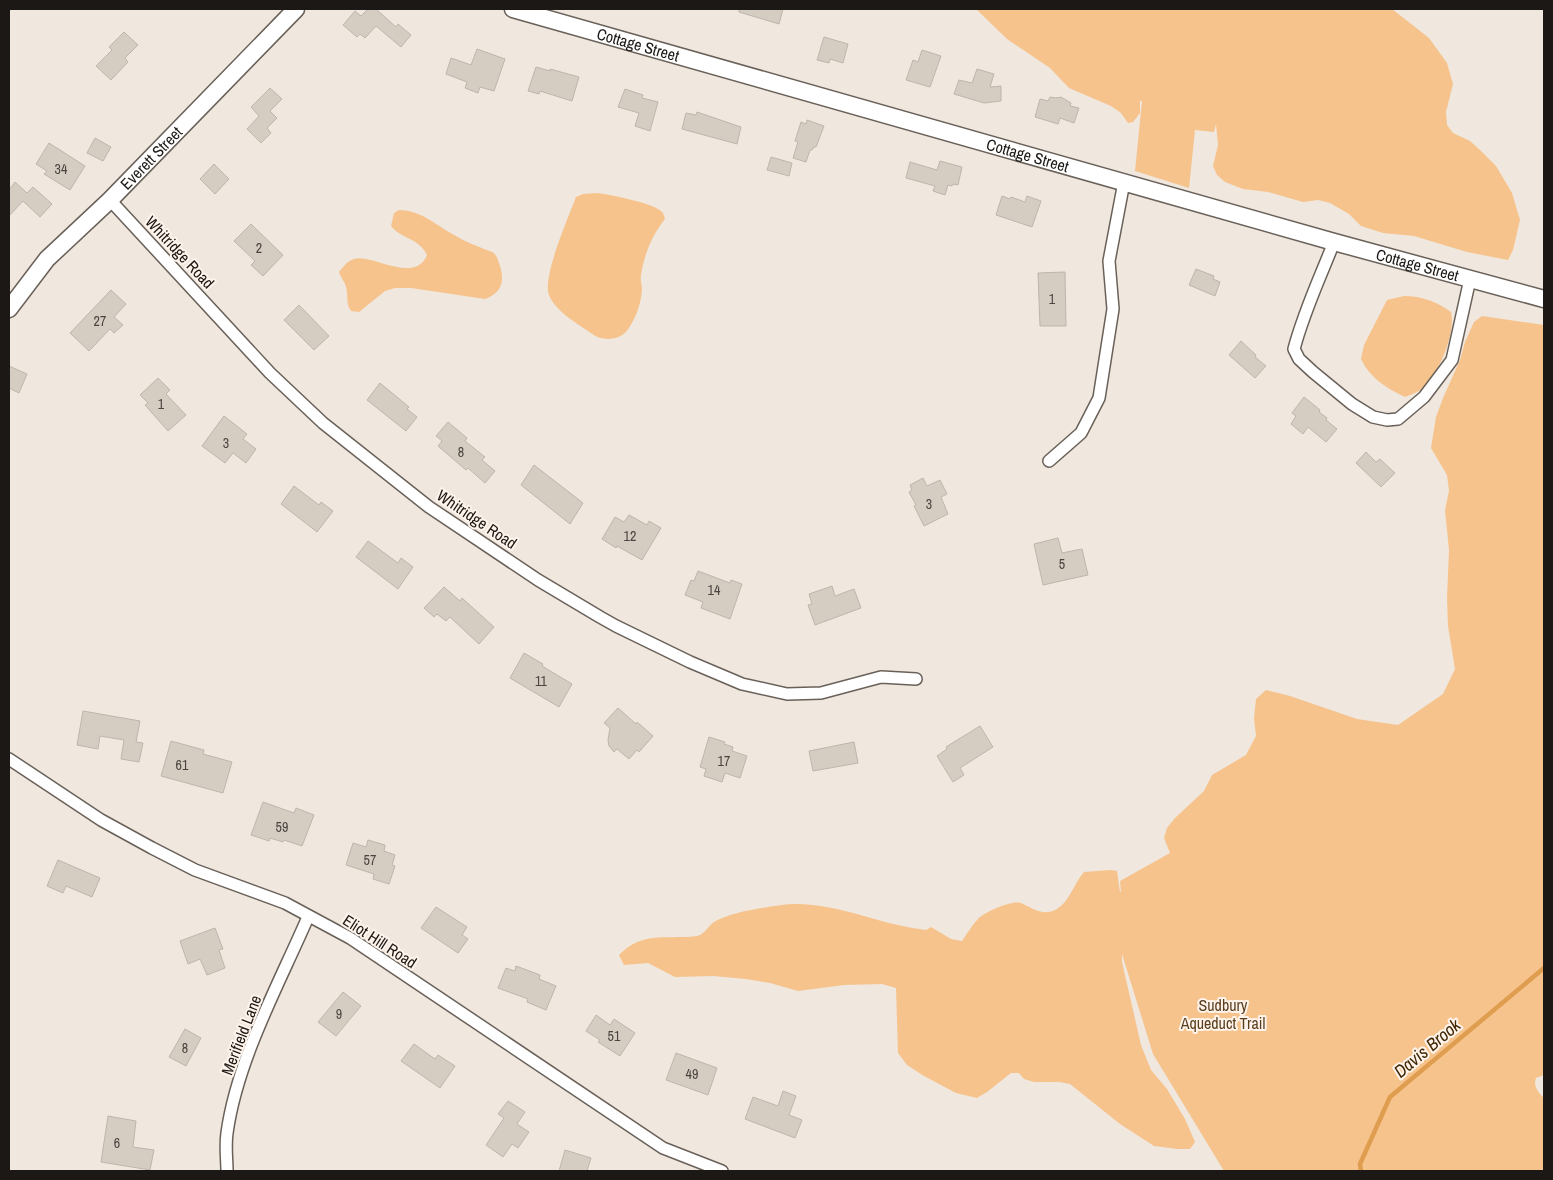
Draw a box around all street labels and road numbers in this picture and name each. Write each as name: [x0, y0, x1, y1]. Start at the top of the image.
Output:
street label: Cottage Street: [594, 22, 682, 67]
street label: Everett Street: [115, 121, 187, 194]
street label: Cottage Street: [984, 133, 1072, 177]
street label: Whitridge Road: [141, 211, 219, 293]
street label: Cottage Street: [1374, 243, 1462, 286]
street label: Whitridge Road: [433, 484, 521, 554]
street label: Eliot Hill Road: [339, 909, 421, 973]
street label: Merifield Lane: [216, 992, 266, 1078]

